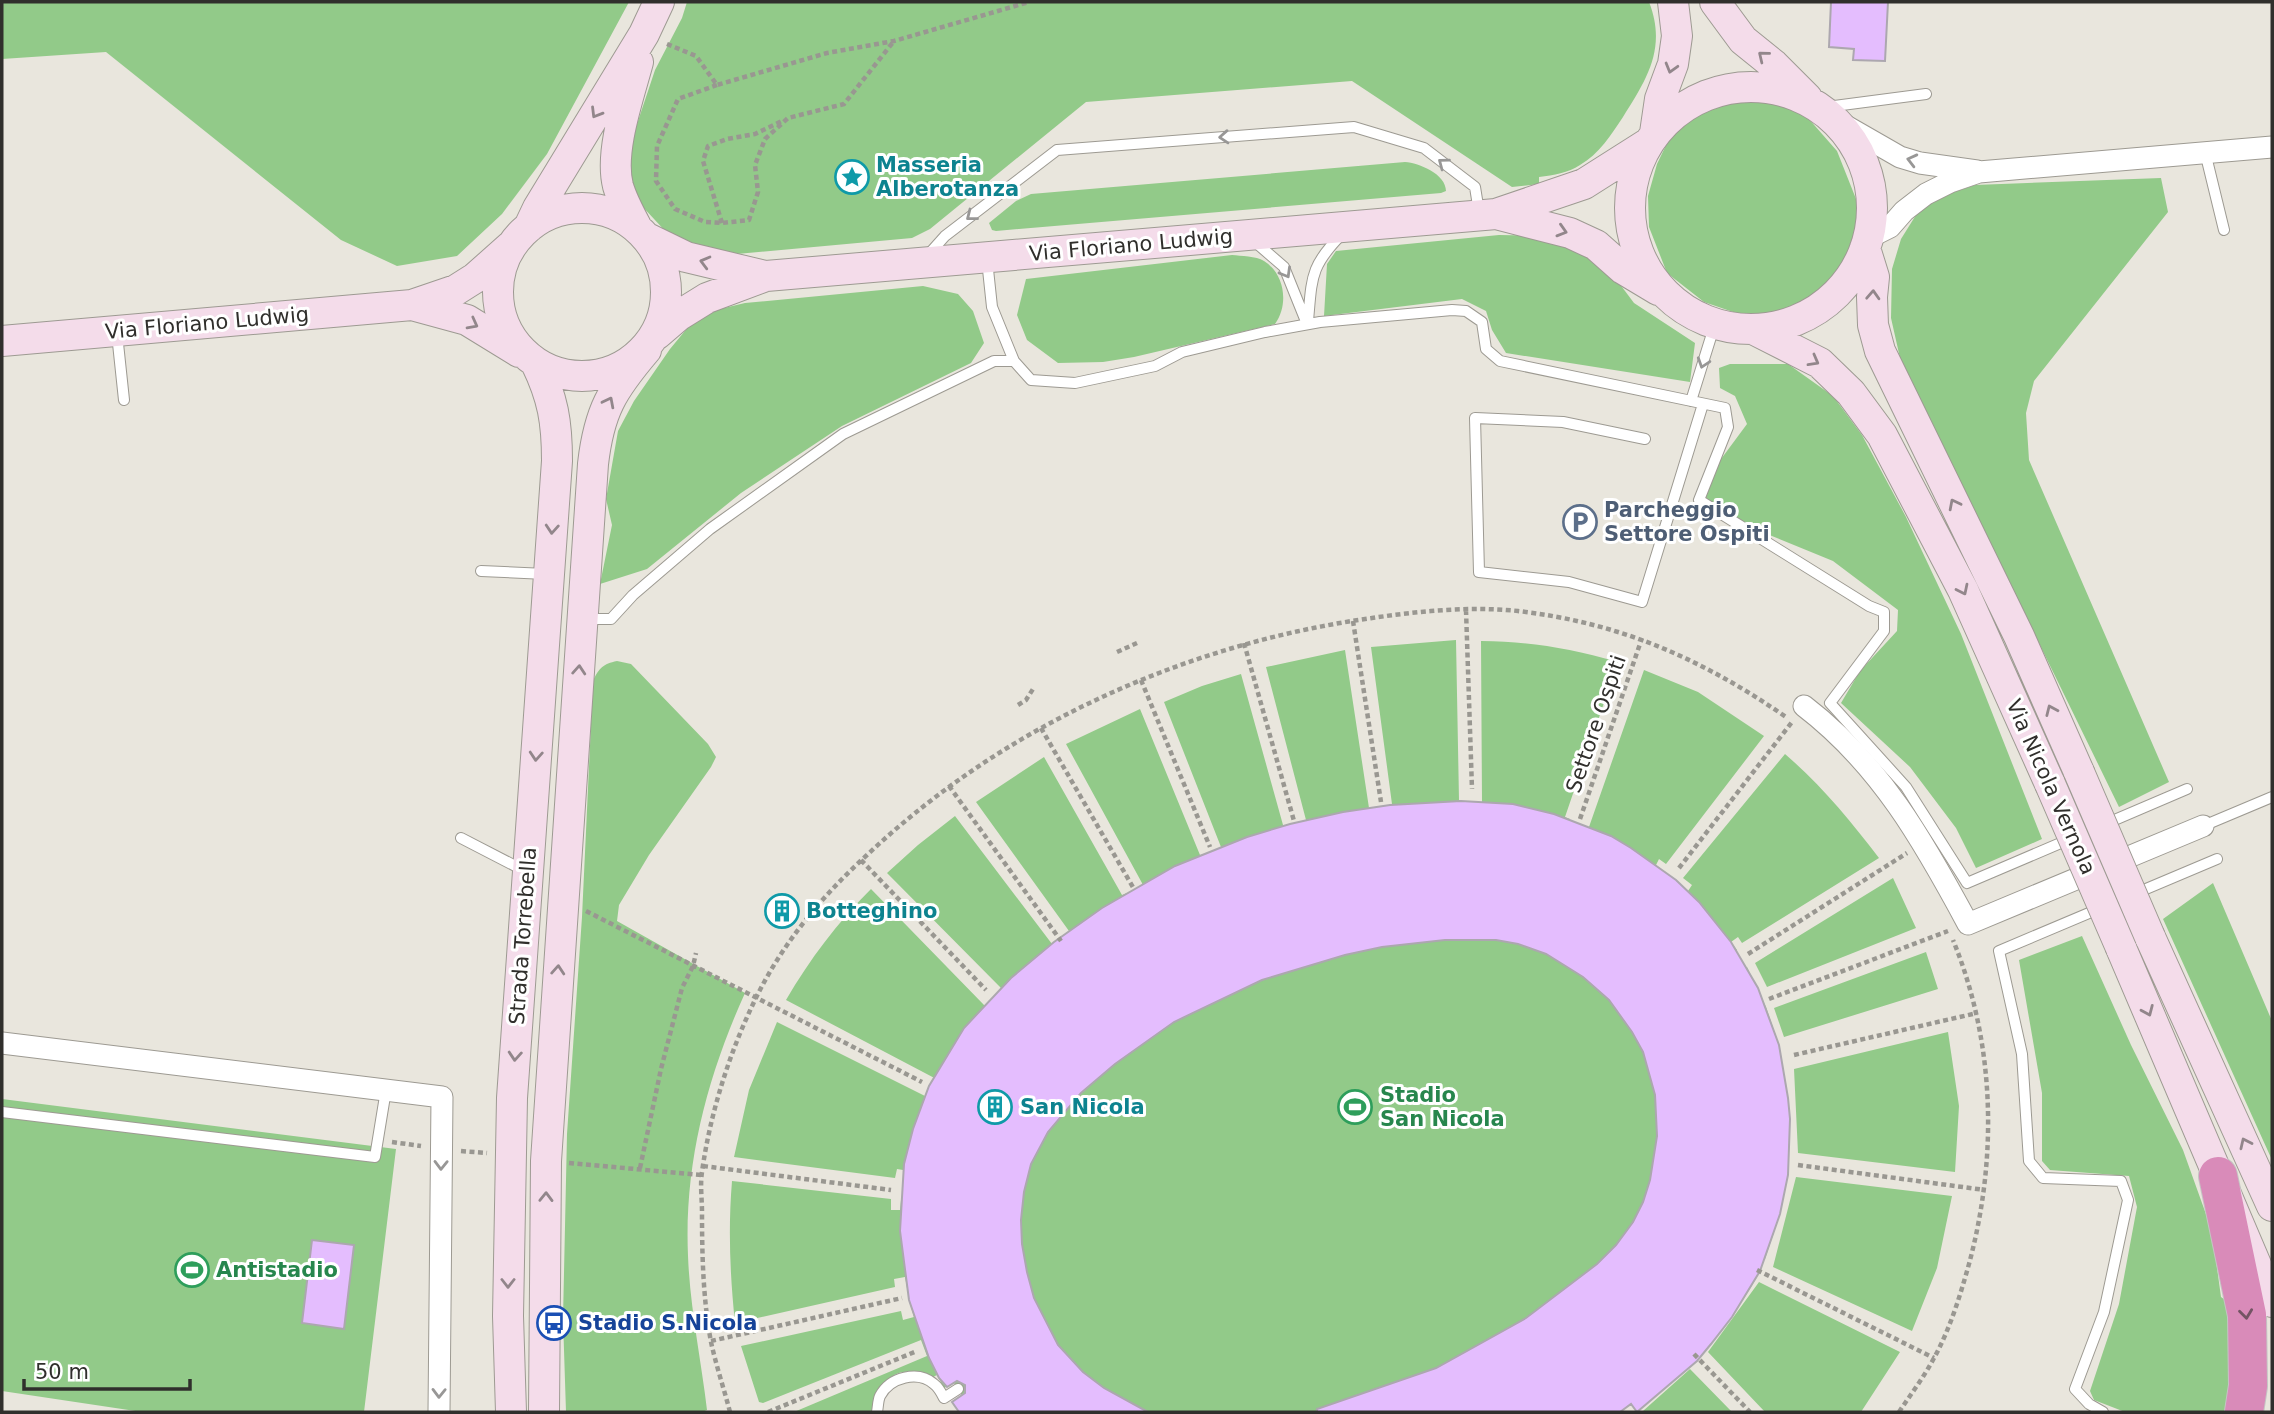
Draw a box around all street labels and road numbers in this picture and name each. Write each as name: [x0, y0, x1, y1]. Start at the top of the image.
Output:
street label: Via Floriano Ludwig: [1028, 224, 1234, 266]
street label: Via Floriano Ludwig: [104, 302, 310, 344]
street label: Settore Ospiti: [1561, 652, 1631, 796]
street label: Via Nicola Vernola: [2002, 696, 2100, 878]
street label: Strada Torrebella: [505, 846, 541, 1026]

